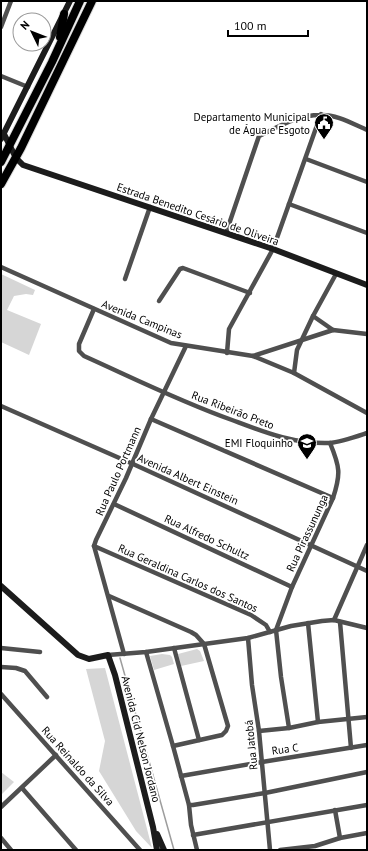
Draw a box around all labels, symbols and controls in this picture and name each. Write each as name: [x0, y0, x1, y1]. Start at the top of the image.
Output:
north arrow: [12, 12, 52, 52]
scale bar: [228, 12, 308, 38]
text: N: [17, 18, 32, 33]
text: 100 m: [234, 18, 267, 33]
place label: Departamento Municipal de Água e Esgoto: [193, 110, 311, 137]
public building icon: Departamento Municipal de Água e Esgoto: [313, 112, 335, 140]
street label: Estrada Benedito Cesário de Oliveira: [115, 180, 281, 248]
street label: Avenida Campinas: [100, 296, 185, 342]
street label: Rua Ribeirão Preto: [190, 388, 276, 432]
street label: Rua Paulo Portmann: [92, 424, 144, 518]
school or university icon: EMI Floquinho: [296, 432, 318, 460]
place label: EMI Floquinho: [225, 436, 293, 450]
street label: Avenida Albert Einstein: [135, 450, 241, 508]
street label: Rua Pirassununga: [283, 492, 331, 574]
street label: Rua Alfredo Schultz: [162, 511, 252, 563]
street label: Rua Geraldina Carlos dos Santos: [116, 541, 260, 615]
street label: Avenida Cid Nelson Jordano: [118, 674, 164, 804]
street label: Rua Jatobá: [241, 719, 261, 771]
street label: Rua Reinaldo da Silva: [39, 723, 117, 809]
street label: Rua C: [271, 740, 299, 758]

